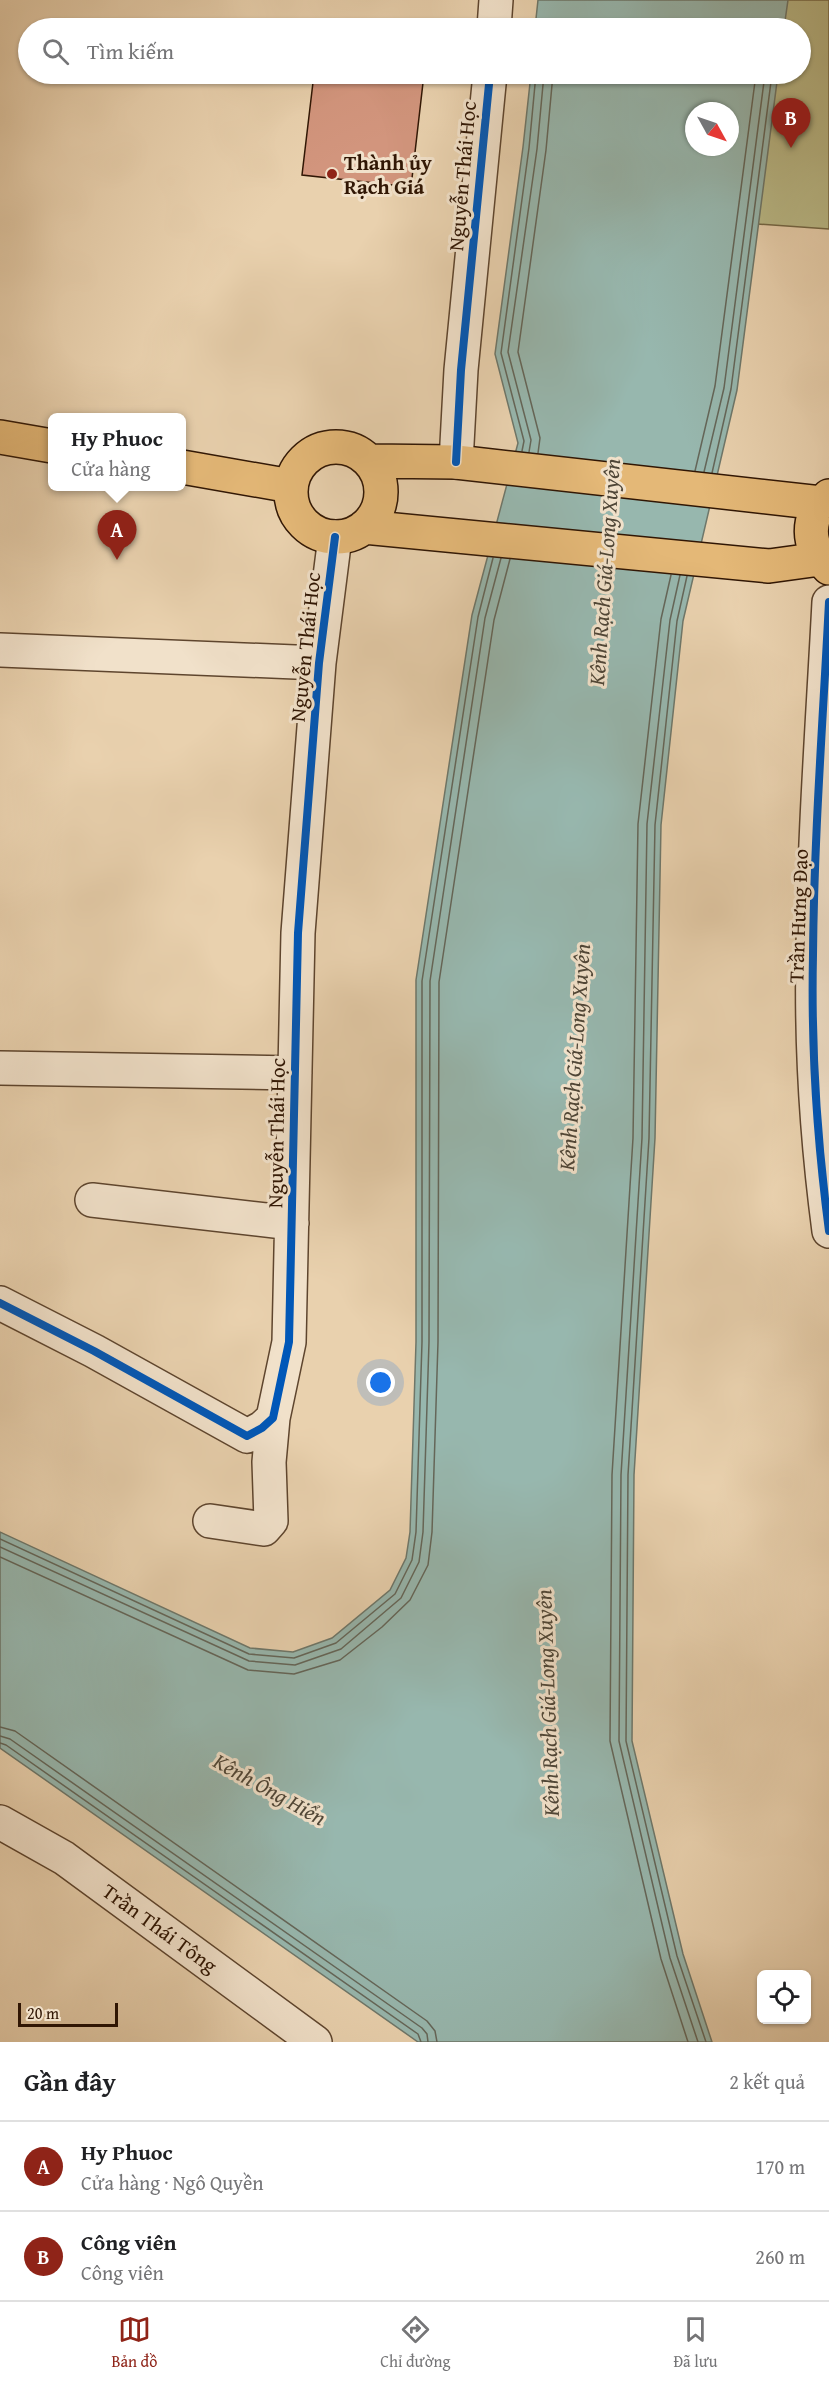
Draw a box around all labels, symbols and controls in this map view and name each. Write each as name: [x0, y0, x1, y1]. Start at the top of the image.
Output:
search box: [18, 18, 811, 84]
icon: search: [39, 35, 72, 68]
text: Tìm kiếm: [87, 35, 174, 67]
pin: B: [772, 98, 810, 148]
street label: Nguyễn Thái Học: [440, 100, 484, 252]
north arrow: [685, 102, 739, 156]
place label: Thành ủy Rạch Giá: [344, 147, 432, 202]
marker: Thành ủy Rạch Giá: [325, 167, 339, 181]
popup: [48, 413, 186, 491]
text: Hy Phuoc: [71, 422, 163, 454]
text: Cửa hàng: [71, 454, 150, 483]
water label: Kênh Rạch Giá-Long Xuyên: [580, 457, 628, 688]
pin: A: [98, 510, 136, 560]
street label: Nguyễn Thái Học: [282, 571, 328, 723]
street label: Trần Hưng Đạo: [780, 848, 816, 984]
water label: Kênh Rạch Giá-Long Xuyên: [550, 942, 598, 1173]
street label: Nguyễn Thái Học: [259, 1058, 293, 1208]
your location: [366, 1368, 395, 1397]
water label: Kênh Rạch Giá-Long Xuyên: [527, 1589, 567, 1818]
water label: Kênh Ông Hiển: [207, 1744, 332, 1833]
street label: Trần Thái Tông: [96, 1876, 224, 1981]
map controls: [757, 1970, 811, 2024]
button: locate: [757, 1970, 811, 2024]
scale bar: [18, 2000, 118, 2028]
text: 20 m: [27, 2001, 59, 2025]
text: Gần đây: [24, 2062, 116, 2101]
text: 2 kết quả: [729, 2067, 805, 2096]
text: Hy Phuoc: [81, 2136, 173, 2168]
text: A: [37, 2152, 50, 2181]
text: 170 m: [755, 2152, 805, 2181]
text: Cửa hàng · Ngô Quyền: [81, 2168, 264, 2197]
text: Công viên: [81, 2226, 177, 2258]
text: B: [37, 2242, 50, 2271]
text: 260 m: [755, 2242, 805, 2271]
text: Công viên: [81, 2258, 164, 2287]
tab: Bản đồ: [111, 2313, 157, 2373]
tab: Chỉ đường: [380, 2313, 450, 2373]
tab: Đã lưu: [673, 2313, 718, 2373]

